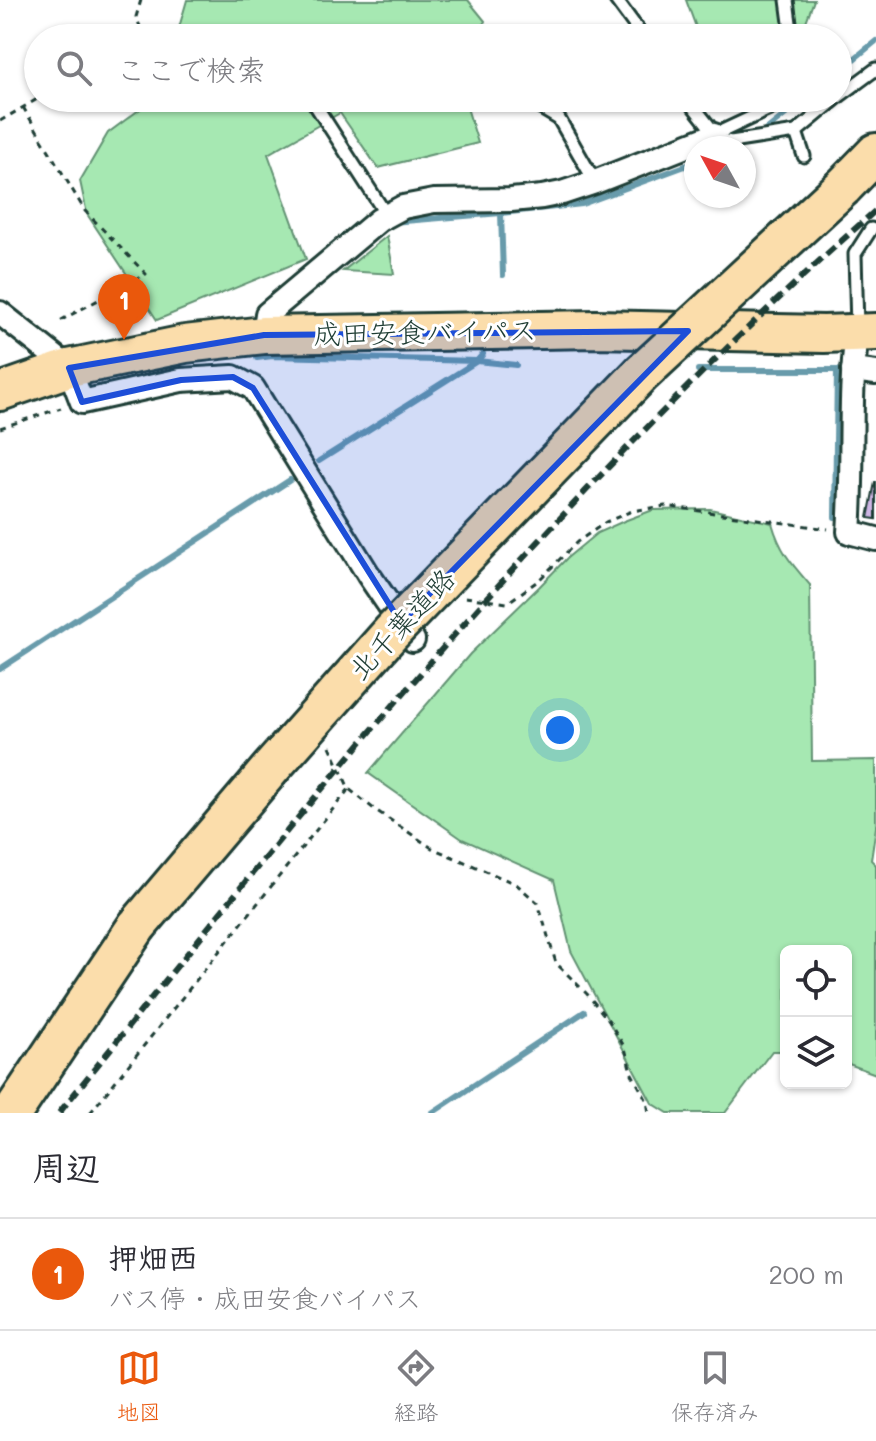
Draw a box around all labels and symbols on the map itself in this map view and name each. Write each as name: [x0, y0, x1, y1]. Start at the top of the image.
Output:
north arrow: [684, 136, 756, 208]
pin: 1: [98, 274, 150, 340]
street label: 成田安食バイパス: [313, 311, 537, 351]
street label: 北千葉道路: [340, 560, 462, 687]
your location: [540, 710, 580, 750]

